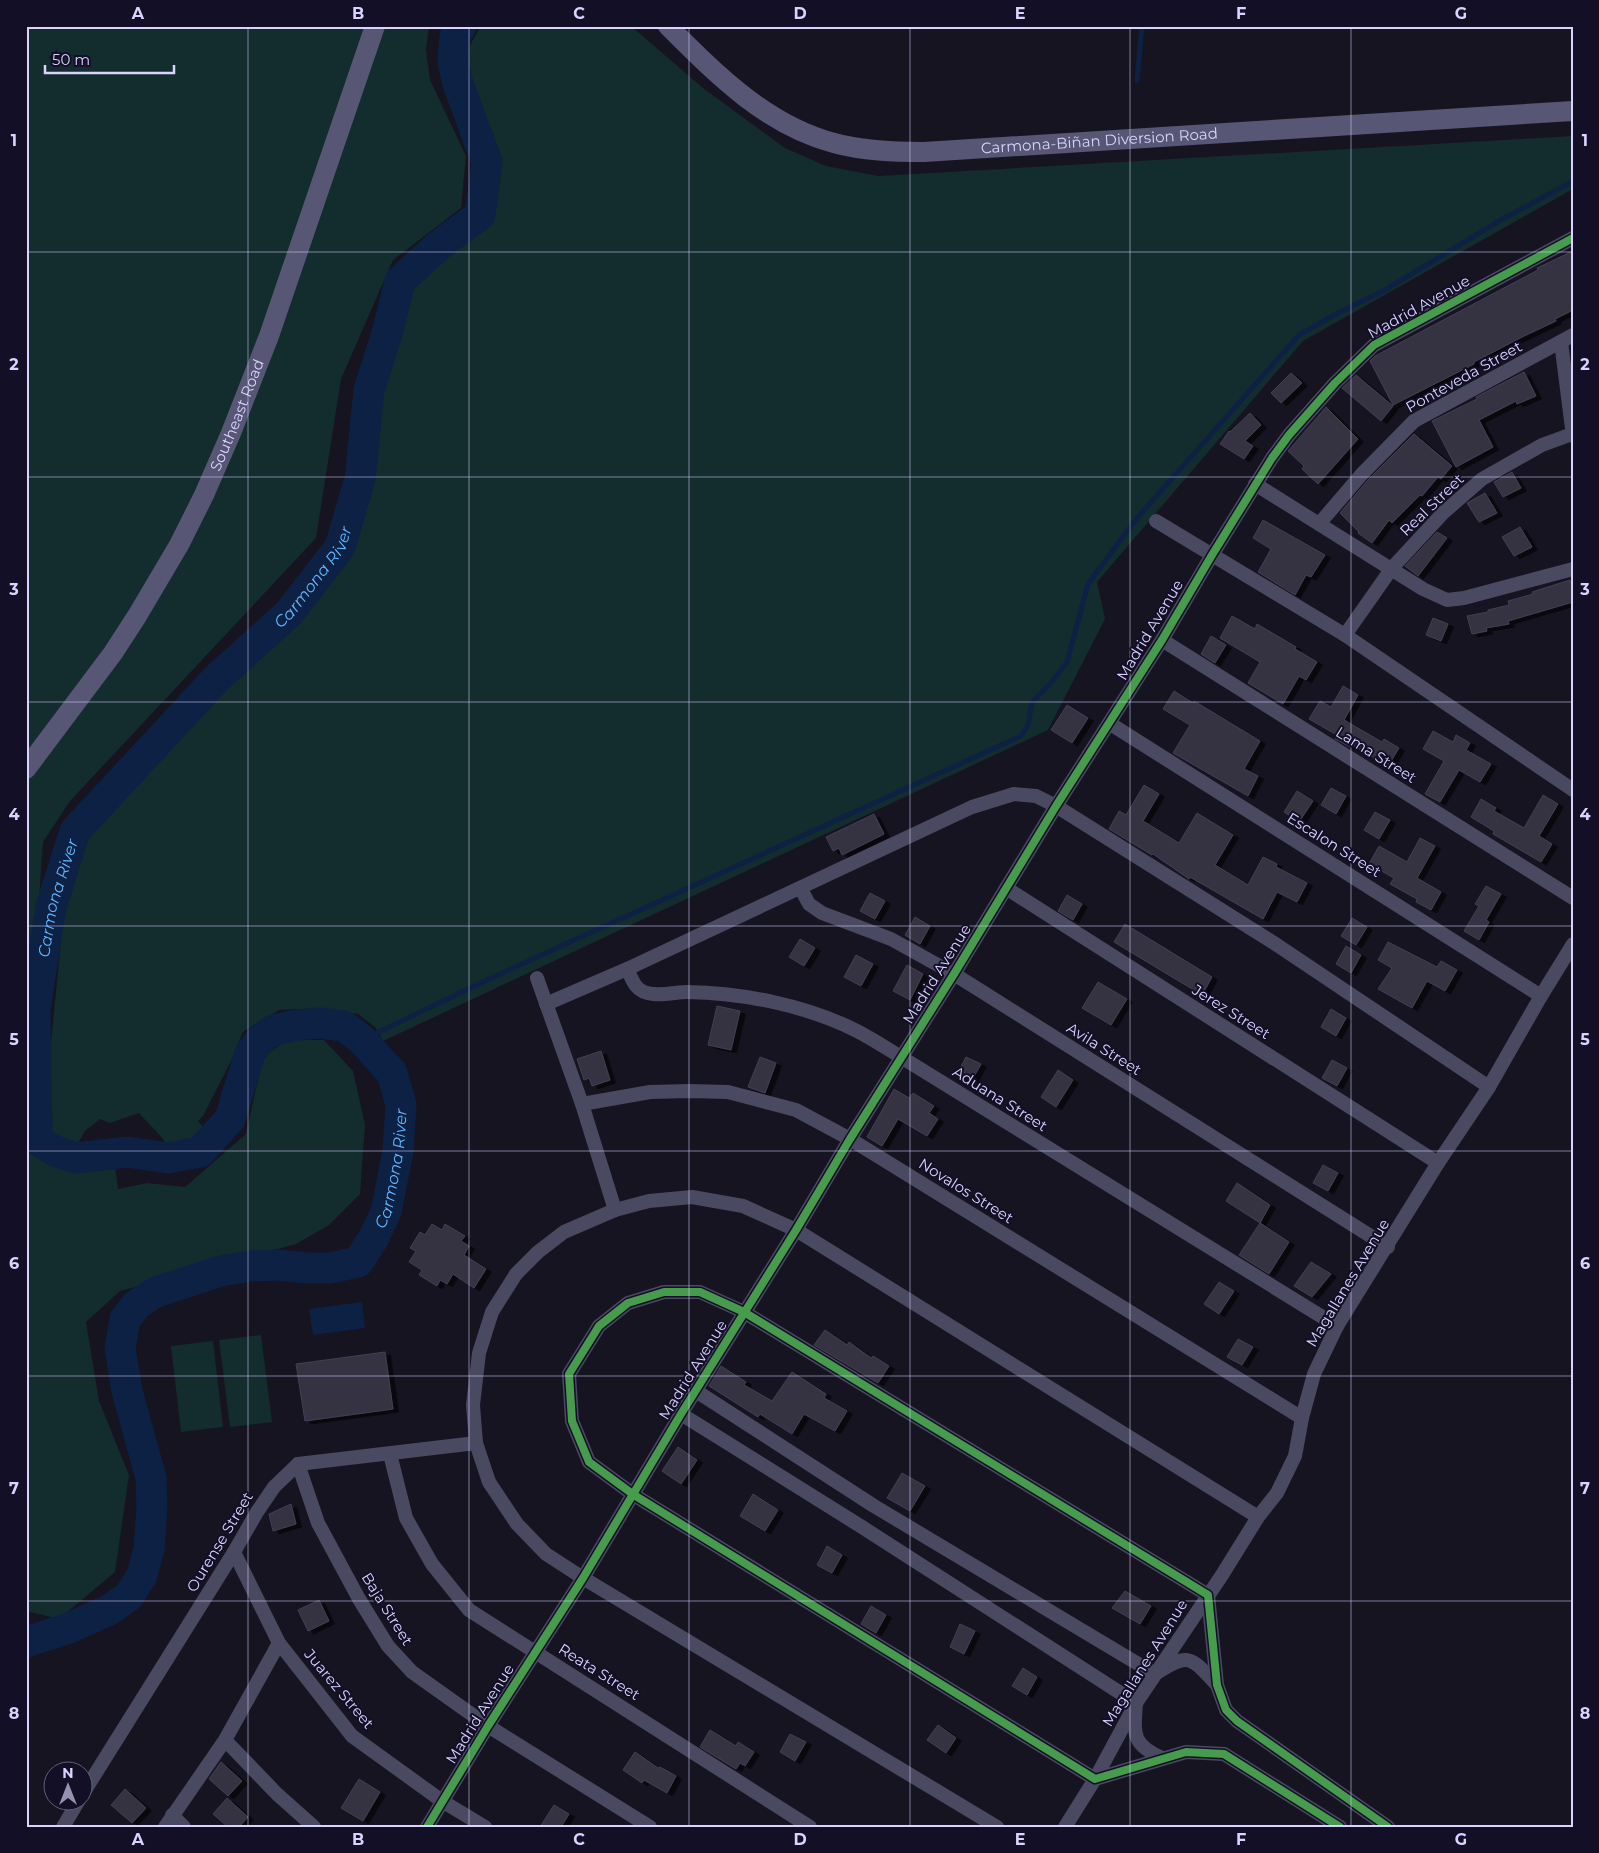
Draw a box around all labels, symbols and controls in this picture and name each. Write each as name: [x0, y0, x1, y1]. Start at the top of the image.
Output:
text: A: [131, 4, 145, 23]
text: B: [352, 4, 364, 23]
text: C: [573, 4, 585, 23]
text: D: [793, 4, 807, 23]
text: E: [1015, 4, 1025, 23]
text: F: [1236, 4, 1246, 23]
text: G: [1455, 4, 1467, 23]
scale bar: [45, 42, 174, 74]
text: 50 m: [52, 50, 90, 69]
street label: Carmona-Biñan Diversion Road: [980, 123, 1218, 157]
text: 1: [11, 131, 17, 150]
text: 1: [1582, 131, 1588, 150]
street label: Madrid Avenue: [1364, 271, 1473, 343]
street label: Ponteveda Street: [1402, 337, 1525, 416]
text: 2: [9, 355, 19, 374]
text: 2: [1580, 355, 1590, 374]
street label: Southeast Road: [206, 356, 268, 474]
street label: Real Street: [1396, 469, 1468, 540]
water label: Carmona River: [270, 524, 356, 632]
street label: Madrid Avenue: [1112, 576, 1187, 683]
text: 3: [8, 580, 19, 599]
text: 3: [1579, 580, 1590, 599]
street label: Lama Street: [1332, 722, 1420, 787]
text: 4: [8, 805, 20, 824]
text: 4: [1579, 805, 1591, 824]
street label: Escalon Street: [1284, 808, 1385, 881]
water label: Carmona River: [34, 836, 82, 959]
street label: Madrid Avenue: [898, 920, 975, 1027]
street label: Jerez Street: [1188, 980, 1274, 1043]
street label: Avila Street: [1063, 1018, 1145, 1079]
text: 5: [9, 1030, 19, 1049]
text: 5: [1580, 1030, 1590, 1049]
street label: Aduana Street: [949, 1062, 1051, 1135]
water label: Carmona River: [371, 1107, 411, 1232]
street label: Novalos Street: [915, 1154, 1017, 1227]
street label: Magallanes Avenue: [1302, 1215, 1393, 1350]
text: 6: [9, 1254, 19, 1273]
text: 6: [1580, 1254, 1590, 1273]
street label: Madrid Avenue: [654, 1316, 731, 1423]
text: 7: [9, 1479, 19, 1498]
text: 7: [1580, 1479, 1590, 1498]
street label: Ourense Street: [182, 1488, 257, 1595]
street label: Baja Street: [358, 1569, 417, 1649]
street label: Magallanes Avenue: [1098, 1596, 1191, 1730]
street label: Reata Street: [555, 1639, 644, 1704]
street label: Juarez Street: [300, 1644, 378, 1732]
street label: Madrid Avenue: [441, 1660, 518, 1767]
text: 8: [9, 1704, 19, 1723]
text: 8: [1580, 1704, 1590, 1723]
north arrow: [42, 1760, 92, 1810]
text: N: [62, 1764, 74, 1782]
text: A: [131, 1830, 145, 1849]
text: B: [352, 1830, 364, 1849]
text: C: [573, 1830, 585, 1849]
text: D: [793, 1830, 807, 1849]
text: E: [1015, 1830, 1025, 1849]
text: F: [1236, 1830, 1246, 1849]
text: G: [1455, 1830, 1467, 1849]

